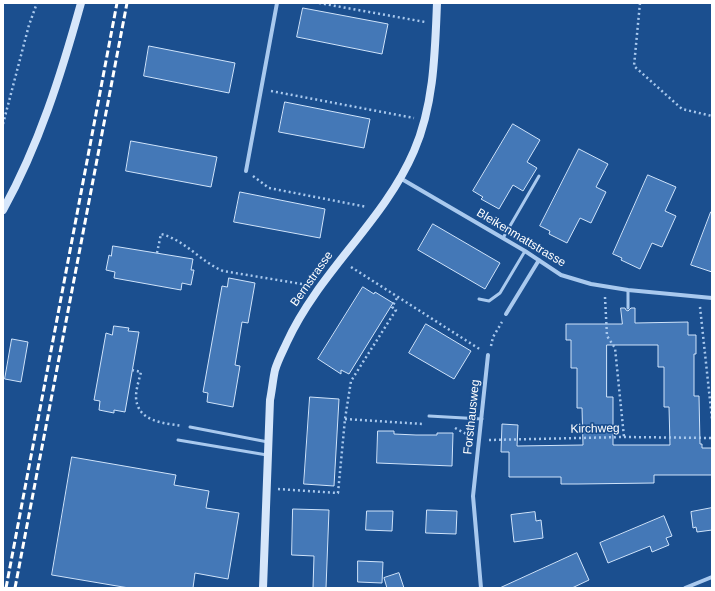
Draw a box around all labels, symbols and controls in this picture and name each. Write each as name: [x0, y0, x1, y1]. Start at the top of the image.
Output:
street label: Bleikenmattstrasse: [474, 206, 568, 270]
street label: Bernstrasse: [288, 249, 336, 309]
street label: Forsthausweg: [461, 379, 483, 455]
street label: Kirchweg: [570, 421, 620, 437]

